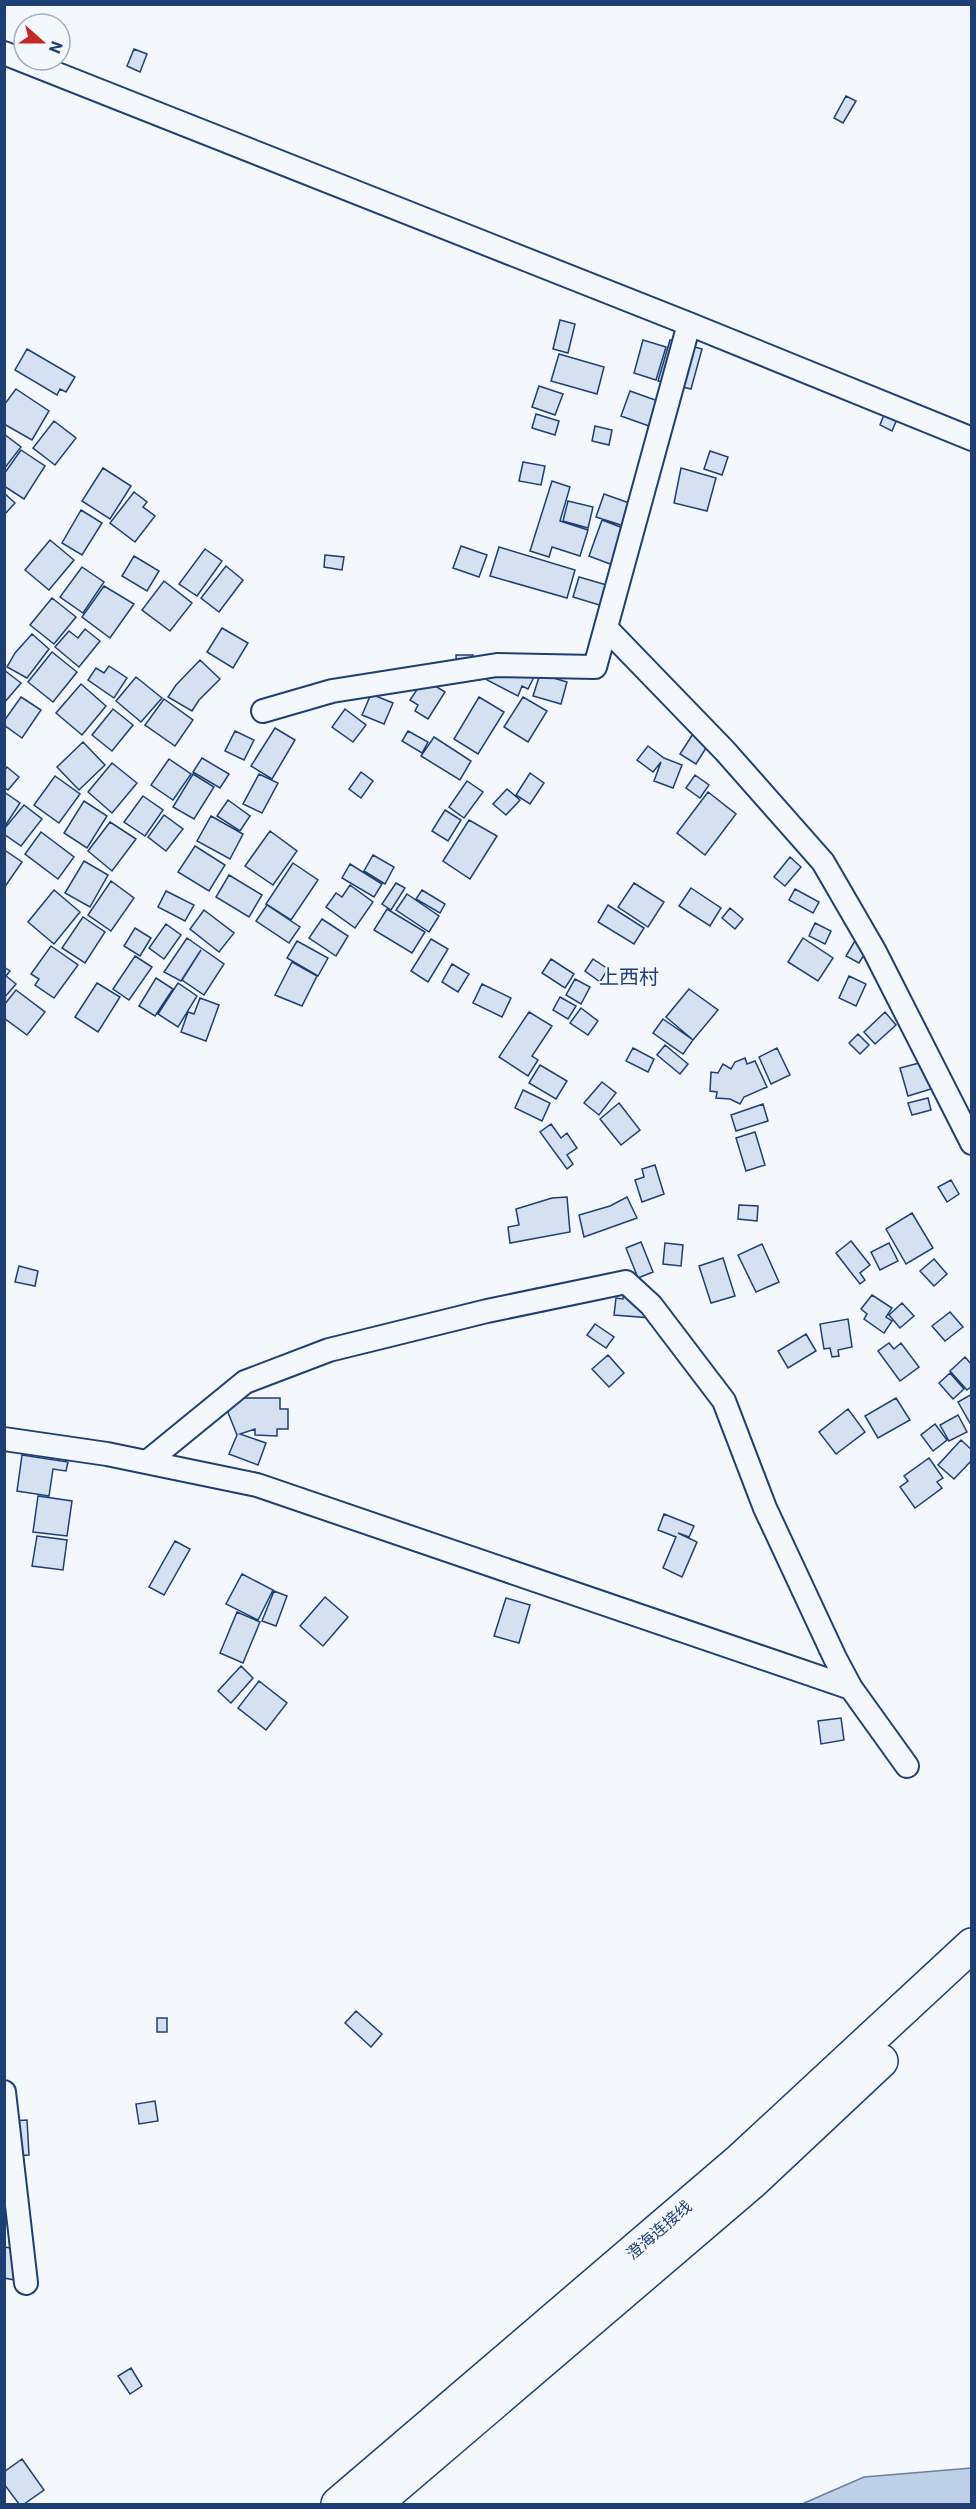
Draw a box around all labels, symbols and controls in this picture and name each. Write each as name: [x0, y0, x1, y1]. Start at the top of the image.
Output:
north arrow: [12, 12, 72, 72]
text: N: [45, 39, 66, 56]
district label: 上西村: [599, 965, 659, 989]
street label: 澄海连接线: [623, 2197, 695, 2263]

